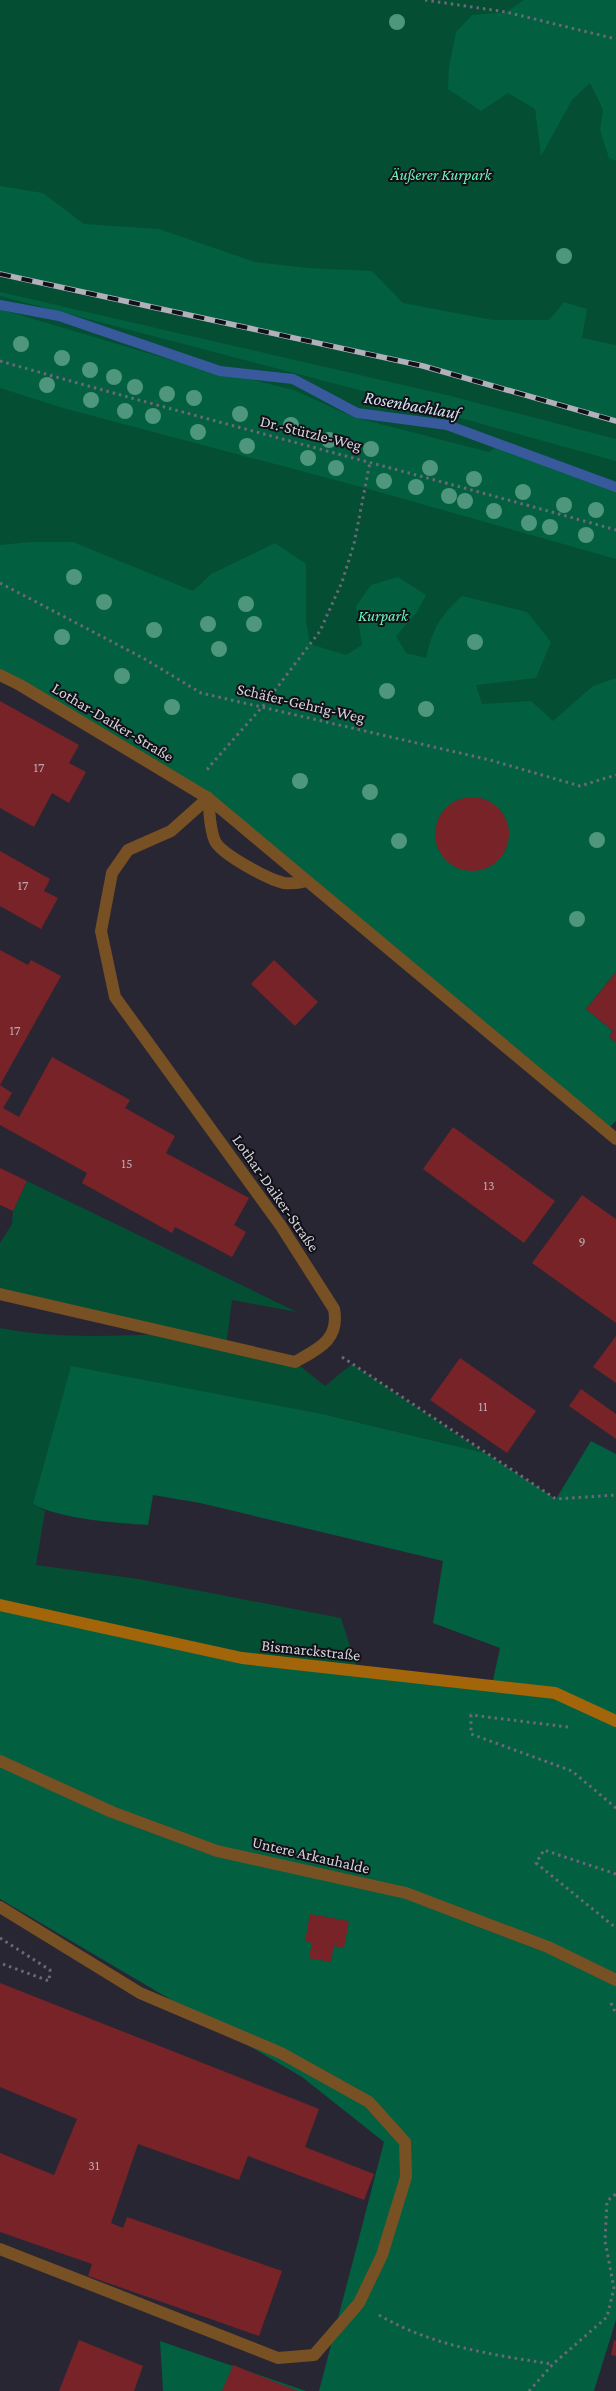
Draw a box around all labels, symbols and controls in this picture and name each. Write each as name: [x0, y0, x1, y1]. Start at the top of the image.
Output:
park label: Äußerer Kurpark: [390, 166, 492, 184]
water label: Rosenbachlauf: [363, 387, 464, 424]
street label: Dr.-Stützle-Weg: [258, 412, 364, 455]
park label: Kurpark: [358, 607, 409, 625]
street label: Lothar-Daiker-Straße: [49, 679, 177, 765]
street label: Schäfer-Gehrig-Weg: [235, 680, 367, 727]
house number: 17: [33, 759, 45, 775]
house number: 17: [17, 877, 29, 893]
house number: 17: [9, 1022, 21, 1038]
street label: Lothar-Daiker-Straße: [229, 1131, 323, 1255]
house number: 15: [121, 1155, 133, 1171]
house number: 13: [483, 1177, 495, 1193]
house number: 9: [578, 1233, 586, 1249]
house number: 11: [478, 1398, 488, 1414]
street label: Bismarckstraße: [261, 1636, 361, 1664]
street label: Untere Arkauhalde: [250, 1833, 372, 1877]
house number: 31: [88, 2157, 100, 2173]

